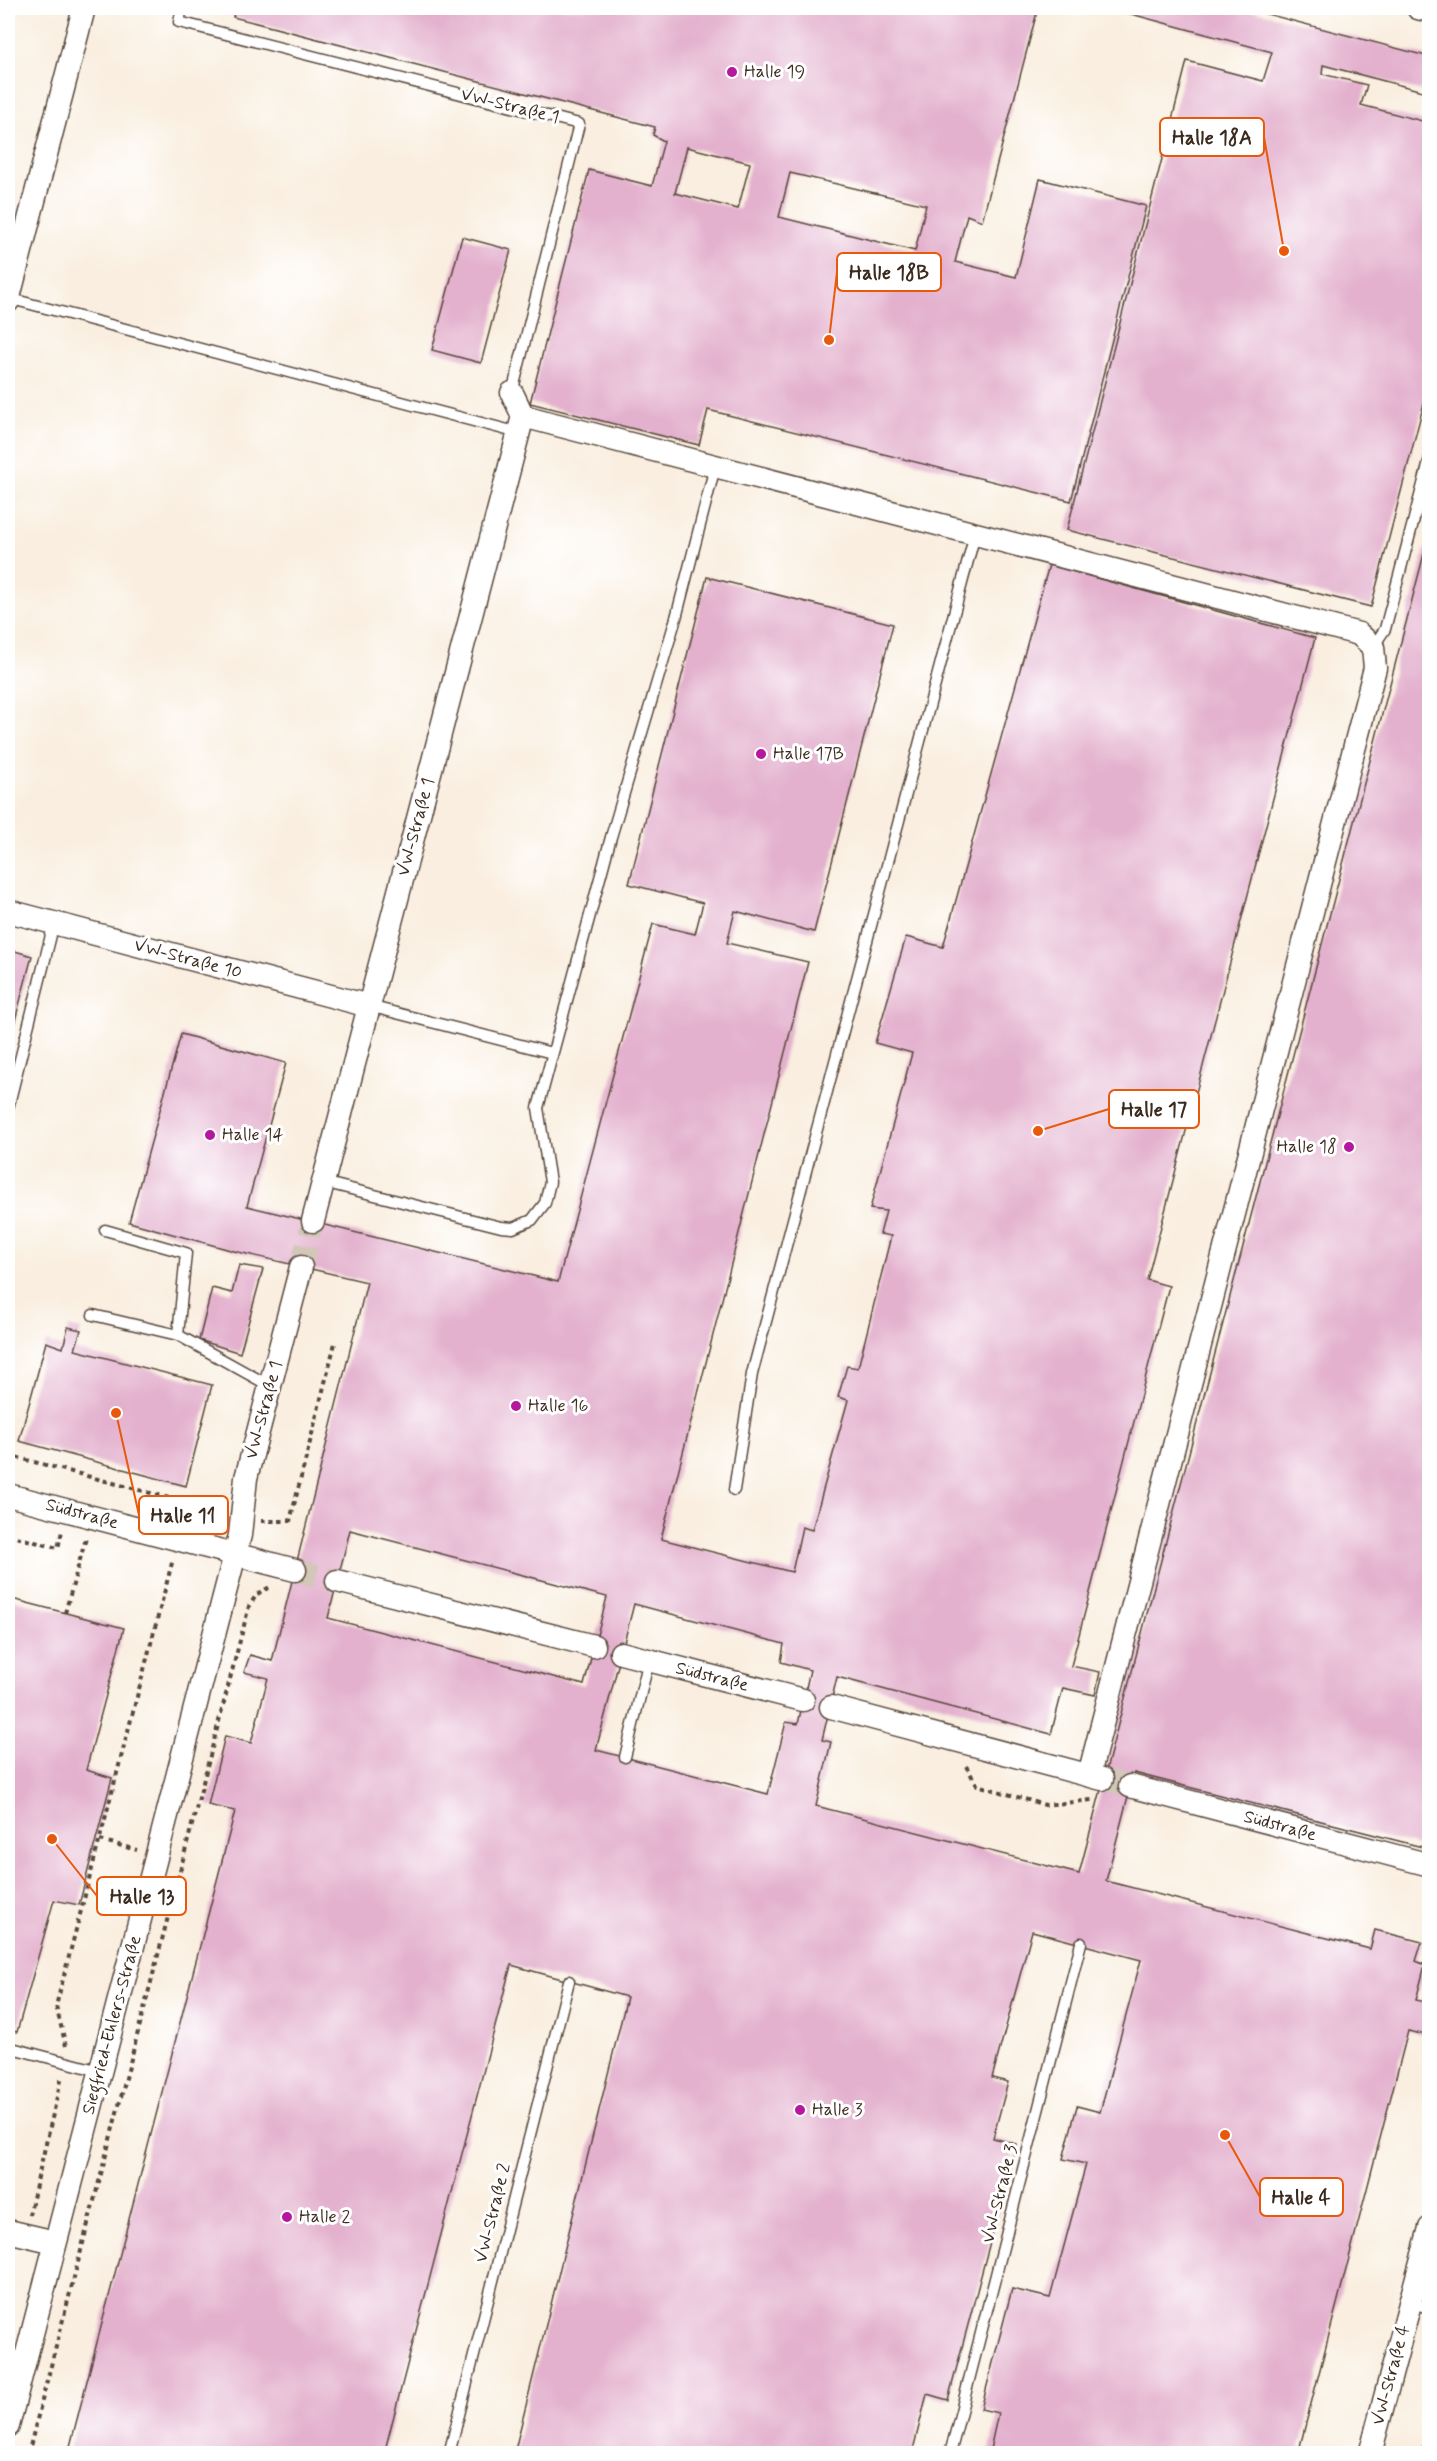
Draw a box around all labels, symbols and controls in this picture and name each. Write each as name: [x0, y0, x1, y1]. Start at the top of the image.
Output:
place label: Halle 19: [744, 60, 805, 84]
marker: Halle 19: [725, 65, 739, 79]
street label: VW-Straße 1: [458, 82, 562, 130]
callout: Halle 18A: [1160, 118, 1264, 156]
text: Halle 18A: [1172, 125, 1252, 152]
callout: Halle 18B: [837, 253, 941, 291]
text: Halle 18B: [849, 260, 929, 287]
place label: Halle 17B: [773, 742, 844, 766]
marker: Halle 17B: [754, 747, 768, 761]
street label: VW-Straße 1: [391, 775, 441, 879]
street label: VW-Straße 10: [131, 933, 245, 985]
callout: Halle 17: [1109, 1090, 1199, 1128]
text: Halle 17: [1121, 1097, 1187, 1124]
place label: Halle 14: [222, 1123, 284, 1147]
marker: Halle 14: [203, 1128, 217, 1142]
place label: Halle 18: [1277, 1135, 1337, 1159]
marker: Halle 18: [1342, 1140, 1356, 1154]
street label: VW-Straße 1: [239, 1358, 289, 1462]
place label: Halle 16: [528, 1394, 589, 1418]
marker: Halle 16: [509, 1399, 523, 1413]
street label: Südstraße: [43, 1493, 121, 1535]
callout: Halle 11: [139, 1496, 228, 1534]
text: Halle 11: [151, 1503, 215, 1530]
street label: Südstraße: [673, 1656, 751, 1698]
street label: Südstraße: [1241, 1805, 1319, 1847]
callout: Halle 13: [97, 1877, 186, 1915]
text: Halle 13: [110, 1884, 175, 1911]
street label: Siegfried-Ehlers-Straße: [77, 1933, 149, 2118]
place label: Halle 3: [812, 2098, 863, 2122]
marker: Halle 3: [793, 2103, 807, 2117]
street label: VW-Straße 3: [976, 2142, 1024, 2246]
street label: VW-Straße 2: [469, 2161, 517, 2265]
callout: Halle 4: [1260, 2178, 1343, 2216]
text: Halle 4: [1272, 2185, 1331, 2212]
place label: Halle 2: [299, 2205, 351, 2229]
marker: Halle 2: [280, 2210, 294, 2224]
street label: VW-Straße 4: [1366, 2322, 1416, 2428]

